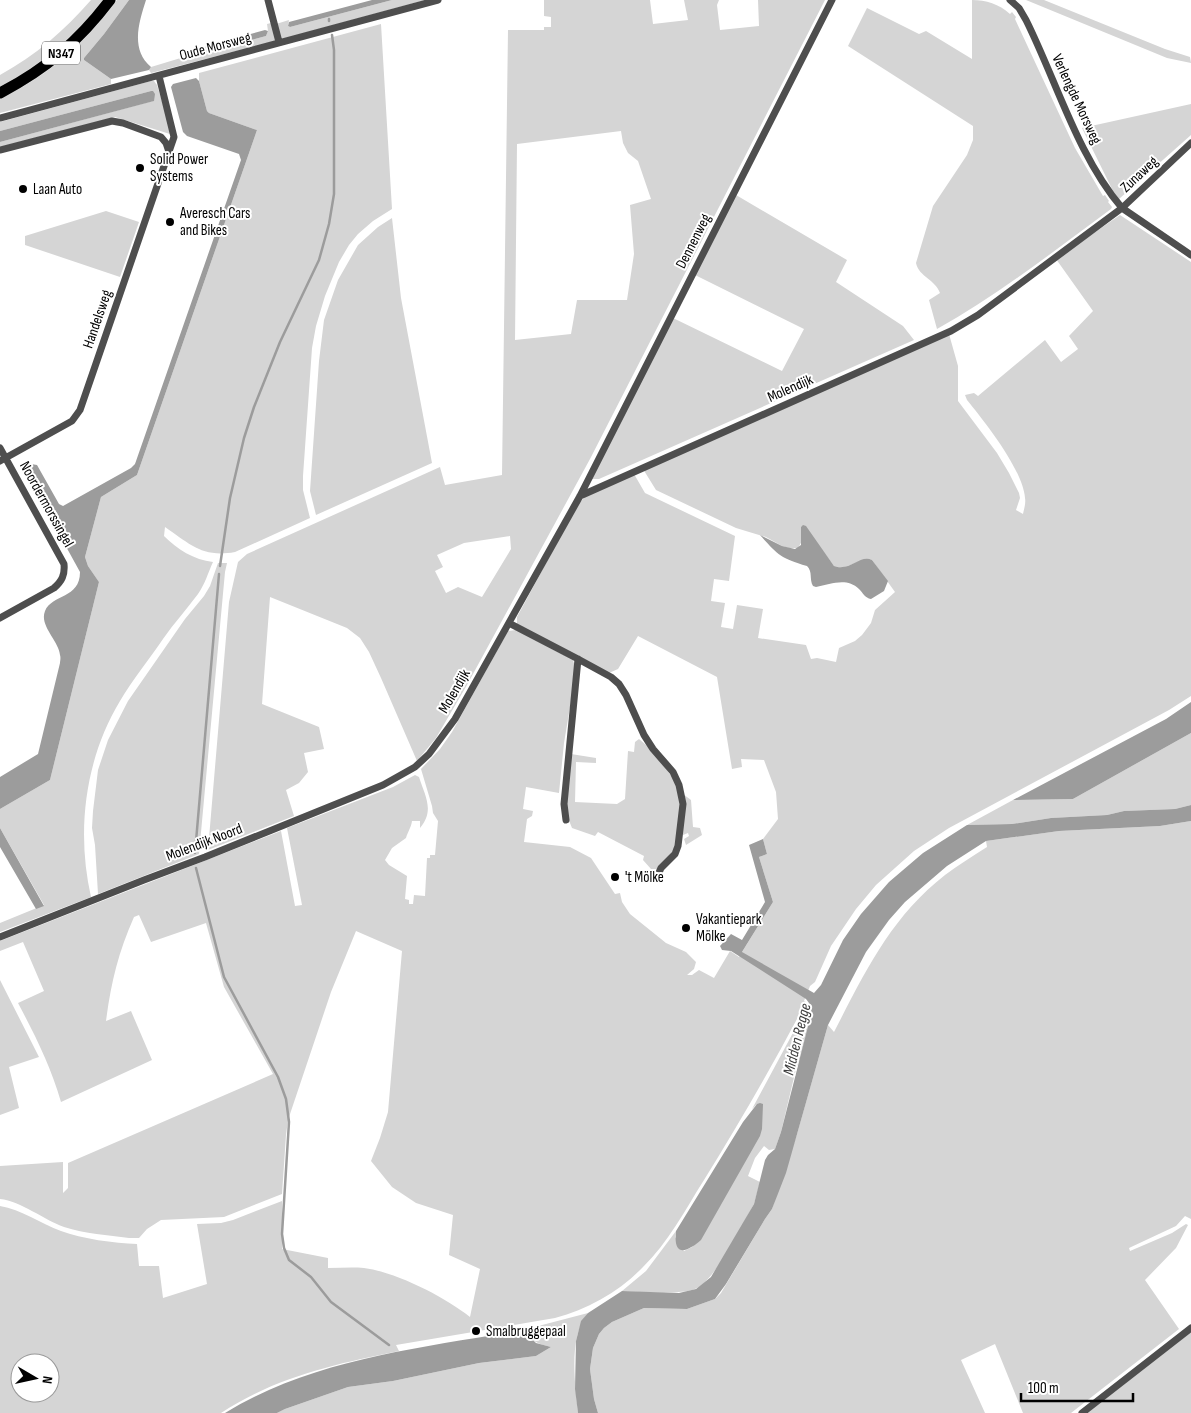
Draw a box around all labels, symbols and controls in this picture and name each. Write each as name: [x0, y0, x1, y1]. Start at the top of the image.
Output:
street label: Oude Morsweg: [177, 28, 253, 65]
road number: N347: [42, 42, 80, 64]
street label: Verlengde Morsweg: [1047, 51, 1106, 147]
place label: Solid Power Systems: [150, 150, 209, 186]
street label: Zunaweg: [1116, 152, 1162, 197]
marker: Solid Power Systems: [134, 162, 146, 174]
place label: Laan Auto: [33, 180, 82, 199]
marker: Laan Auto: [17, 183, 29, 195]
place label: Averesch Cars and Bikes: [179, 204, 251, 240]
street label: Dennenweg: [672, 211, 715, 272]
marker: Averesch Cars and Bikes: [164, 216, 176, 228]
street label: Handelsweg: [79, 287, 116, 351]
street label: Molendijk: [764, 370, 816, 407]
street label: Noordermorssingel: [15, 458, 78, 551]
street label: Molendijk: [434, 666, 475, 717]
street label: Molendijk Noord: [163, 819, 245, 866]
place label: 't Mölke: [625, 868, 664, 887]
marker: 't Mölke: [609, 871, 621, 883]
place label: Vakantiepark Mölke: [696, 910, 762, 946]
marker: Vakantiepark Mölke: [680, 922, 692, 934]
water label: Midden Regge: [779, 1002, 816, 1077]
place label: Smalbruggepaal: [486, 1322, 566, 1341]
marker: Smalbruggepaal: [470, 1325, 482, 1337]
north arrow: [10, 1353, 60, 1403]
scale bar: [1021, 1370, 1134, 1402]
text: N: [38, 1375, 56, 1385]
text: 100 m: [1028, 1379, 1059, 1398]

